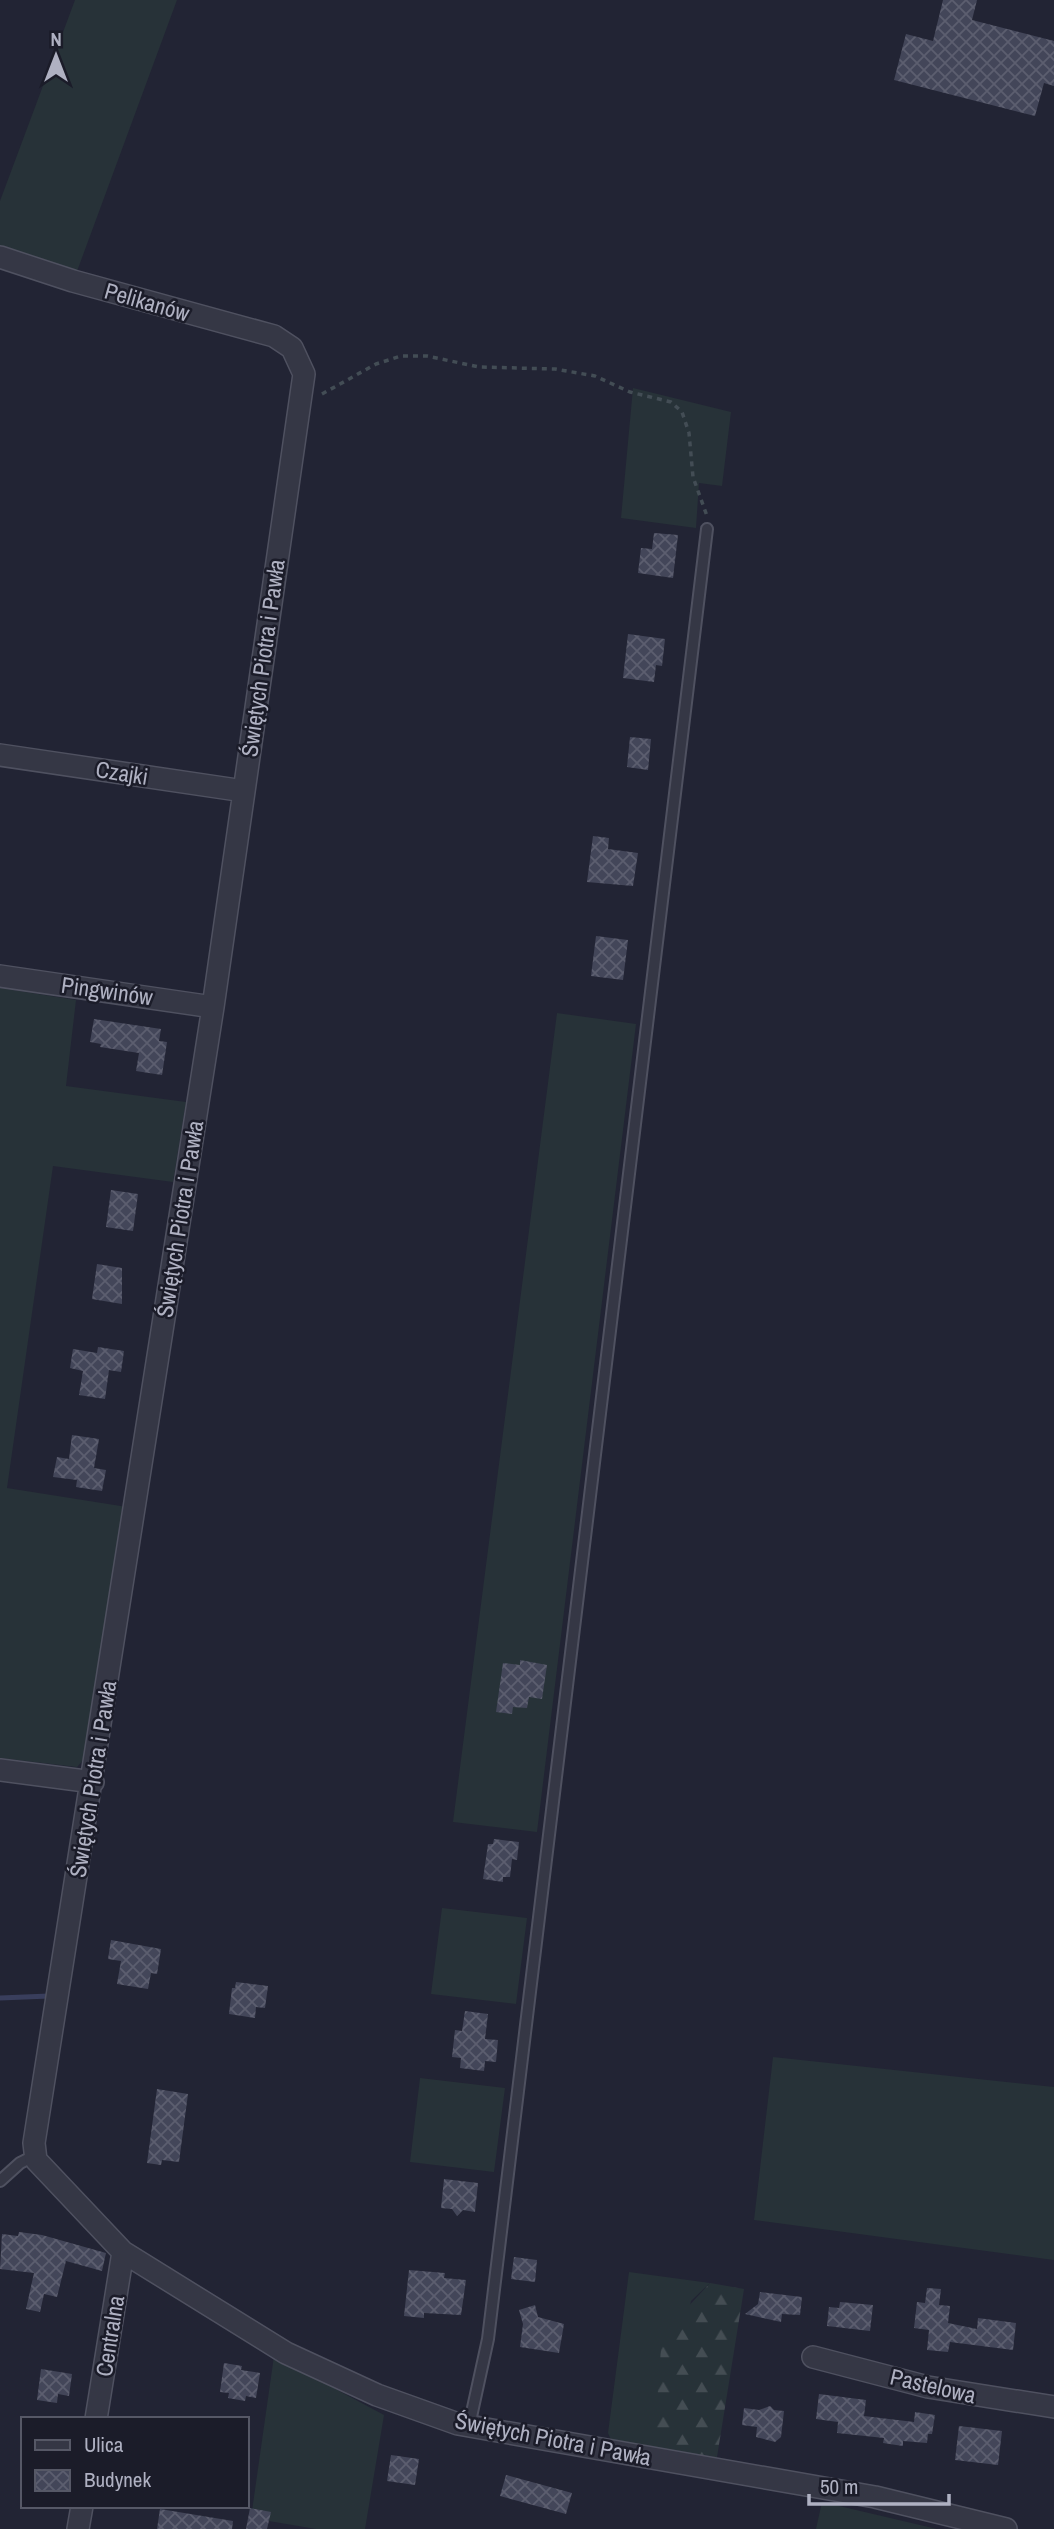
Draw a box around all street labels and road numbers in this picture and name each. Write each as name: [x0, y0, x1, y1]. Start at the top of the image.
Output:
street label: Pelikanów: [101, 275, 194, 329]
street label: Świętych Piotra i Pawła: [233, 557, 292, 759]
street label: Czajki: [94, 753, 150, 792]
street label: Pingwinów: [59, 969, 155, 1012]
street label: Świętych Piotra i Pawła: [149, 1118, 210, 1320]
street label: Świętych Piotra i Pawła: [62, 1678, 123, 1880]
street label: Centralna: [88, 2293, 131, 2379]
street label: Pastelowa: [887, 2361, 979, 2411]
street label: Świętych Piotra i Pawła: [452, 2404, 654, 2473]

